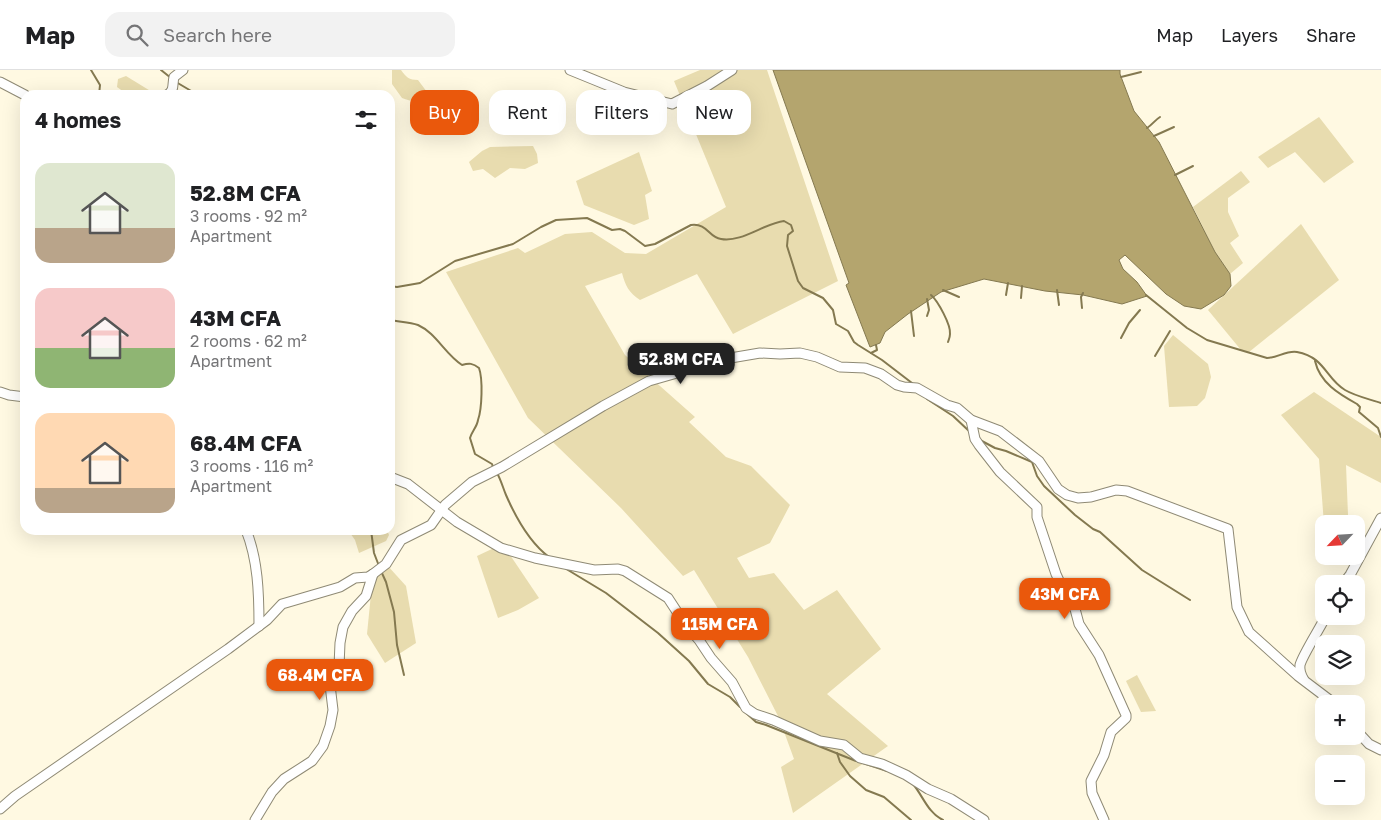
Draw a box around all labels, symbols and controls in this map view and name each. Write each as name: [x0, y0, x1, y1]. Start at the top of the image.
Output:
search box: [105, 12, 455, 57]
text: Map: [25, 20, 75, 49]
icon: search: [123, 21, 151, 49]
text: Search here: [163, 23, 272, 46]
text: Map: [1156, 24, 1193, 46]
text: Layers: [1221, 24, 1278, 46]
text: Share: [1306, 24, 1356, 46]
chip: Buy: [410, 90, 479, 135]
chip: Rent: [489, 90, 566, 135]
chip: Filters: [576, 90, 667, 135]
chip: New: [677, 90, 751, 135]
icon: filters: [352, 106, 380, 134]
text: 4 homes: [35, 107, 121, 133]
text: 52.8M CFA: [190, 180, 301, 206]
icon: home: [75, 183, 135, 243]
text: 3 rooms · 92 m²: [190, 206, 307, 226]
text: Apartment: [190, 226, 272, 246]
text: 43M CFA: [190, 305, 281, 331]
icon: home: [75, 308, 135, 368]
text: 2 rooms · 62 m²: [190, 331, 307, 351]
pin: 52.8M CFA: [624, 342, 738, 385]
text: 52.8M CFA: [639, 349, 723, 369]
text: Apartment: [190, 351, 272, 371]
text: 68.4M CFA: [190, 430, 302, 456]
icon: home: [75, 433, 135, 493]
text: 3 rooms · 116 m²: [190, 456, 313, 476]
text: Apartment: [190, 476, 272, 496]
north arrow: [1315, 515, 1365, 565]
map controls: [1315, 515, 1365, 805]
button: locate: [1315, 575, 1365, 625]
pin: 43M CFA: [1019, 578, 1111, 620]
text: 43M CFA: [1030, 584, 1100, 604]
pin: 115M CFA: [668, 608, 772, 650]
text: 115M CFA: [682, 614, 758, 634]
button: layers: [1315, 635, 1365, 685]
pin: 68.4M CFA: [263, 658, 377, 701]
text: 68.4M CFA: [277, 665, 363, 685]
button: +: [1315, 695, 1365, 745]
button: −: [1315, 755, 1365, 805]

